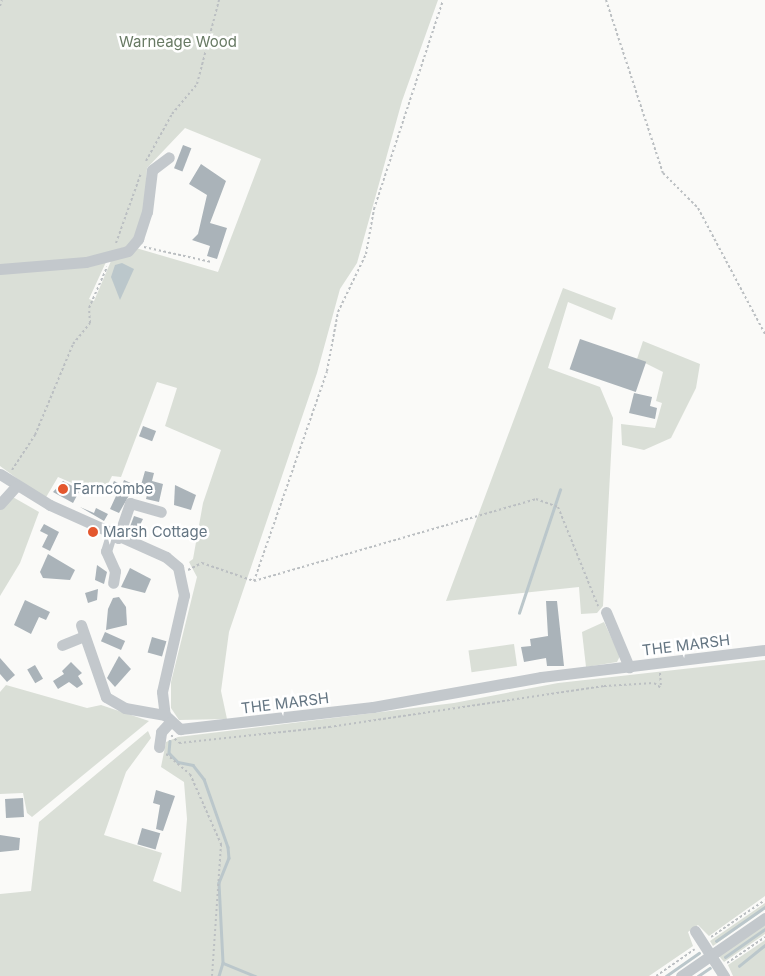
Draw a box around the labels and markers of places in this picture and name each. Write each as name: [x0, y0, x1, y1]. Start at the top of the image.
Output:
place label: Farncombe: [73, 480, 153, 498]
marker: Farncombe: [57, 483, 69, 495]
place label: Marsh Cottage: [103, 523, 207, 541]
marker: Marsh Cottage: [87, 526, 99, 538]

